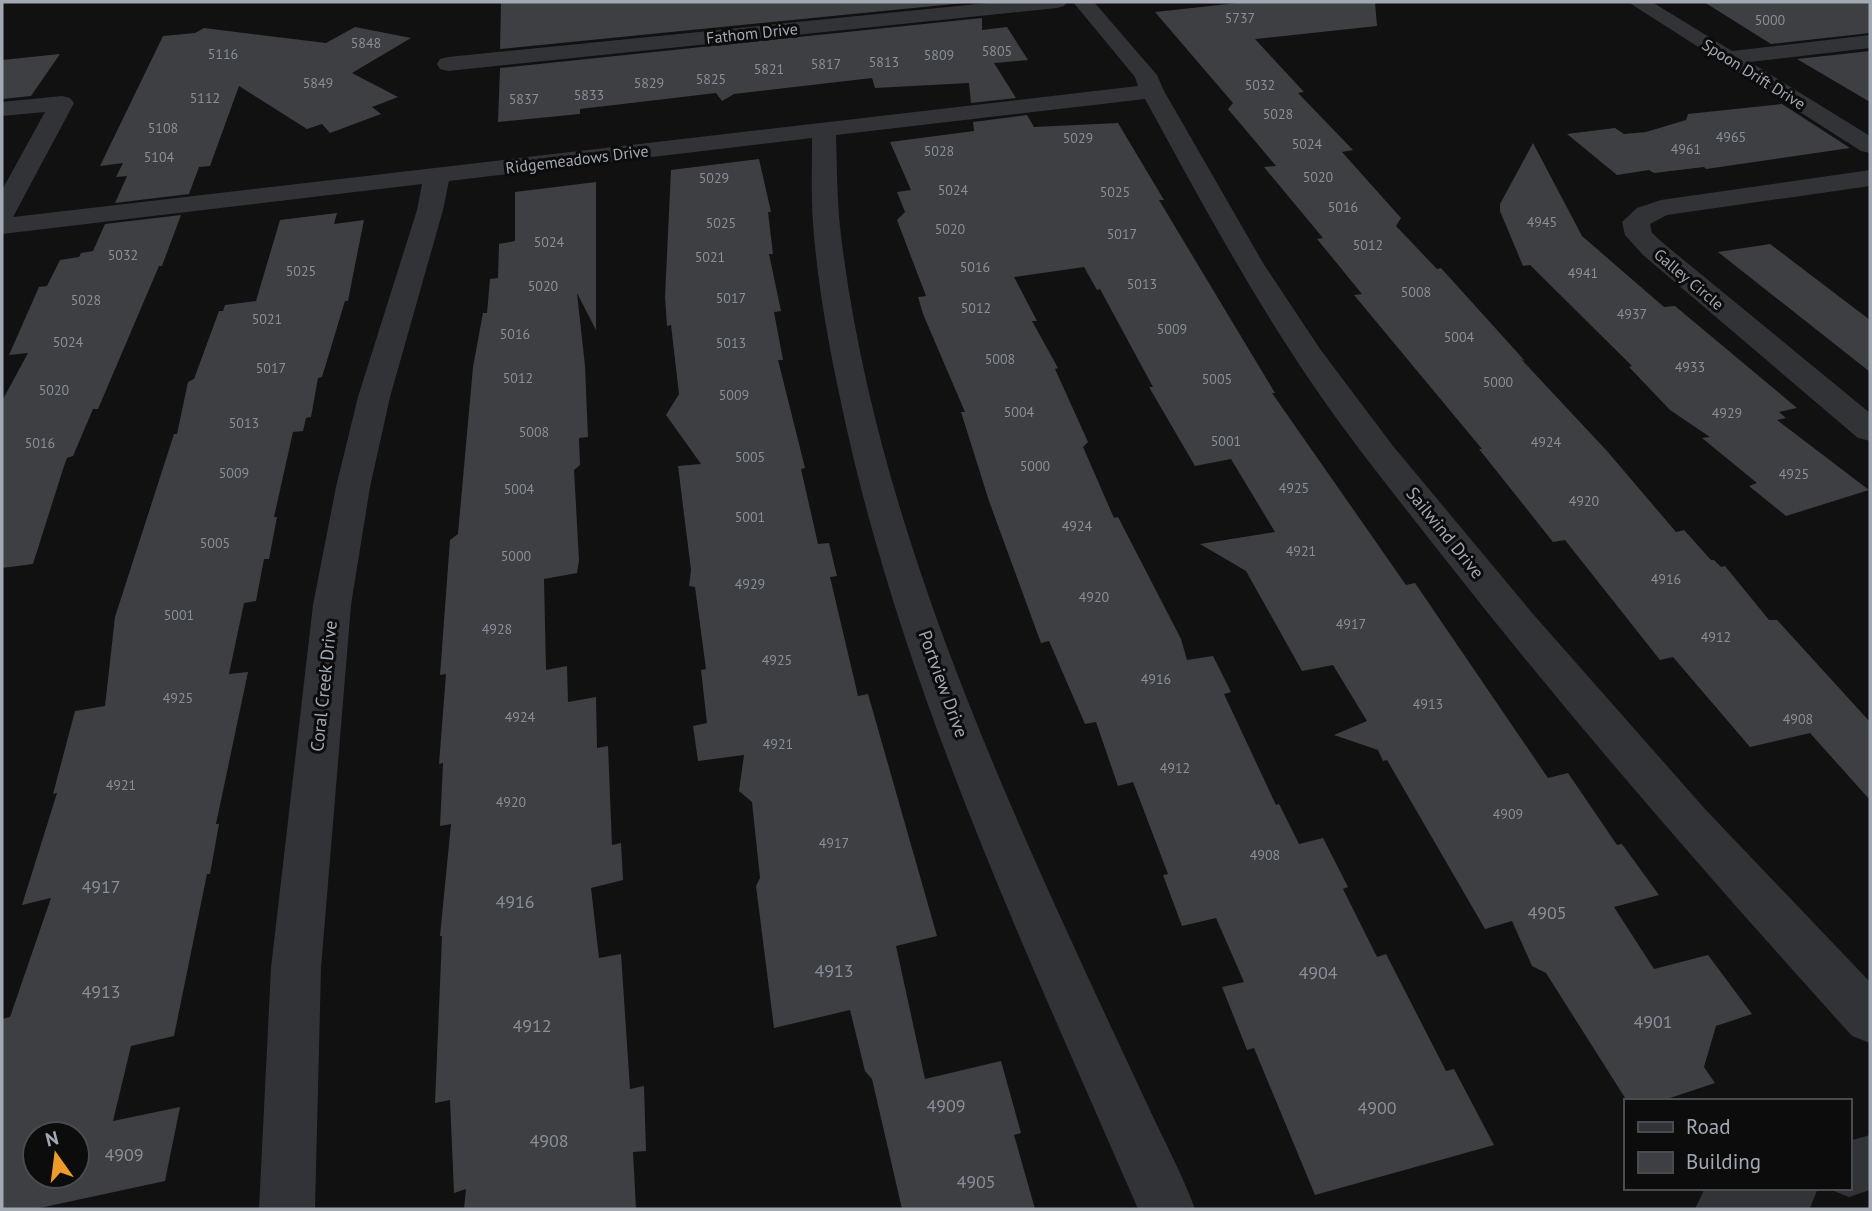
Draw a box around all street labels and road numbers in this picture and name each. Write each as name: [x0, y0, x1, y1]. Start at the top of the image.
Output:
street label: Fathom Drive: [705, 18, 799, 48]
street label: Spoon Drift Drive: [1699, 34, 1809, 114]
street label: Ridgemeadows Drive: [504, 140, 650, 178]
street label: Galley Circle: [1650, 244, 1728, 314]
street label: Sailwind Drive: [1401, 482, 1489, 583]
street label: Coral Creek Drive: [305, 619, 342, 753]
street label: Portview Drive: [913, 627, 973, 740]

